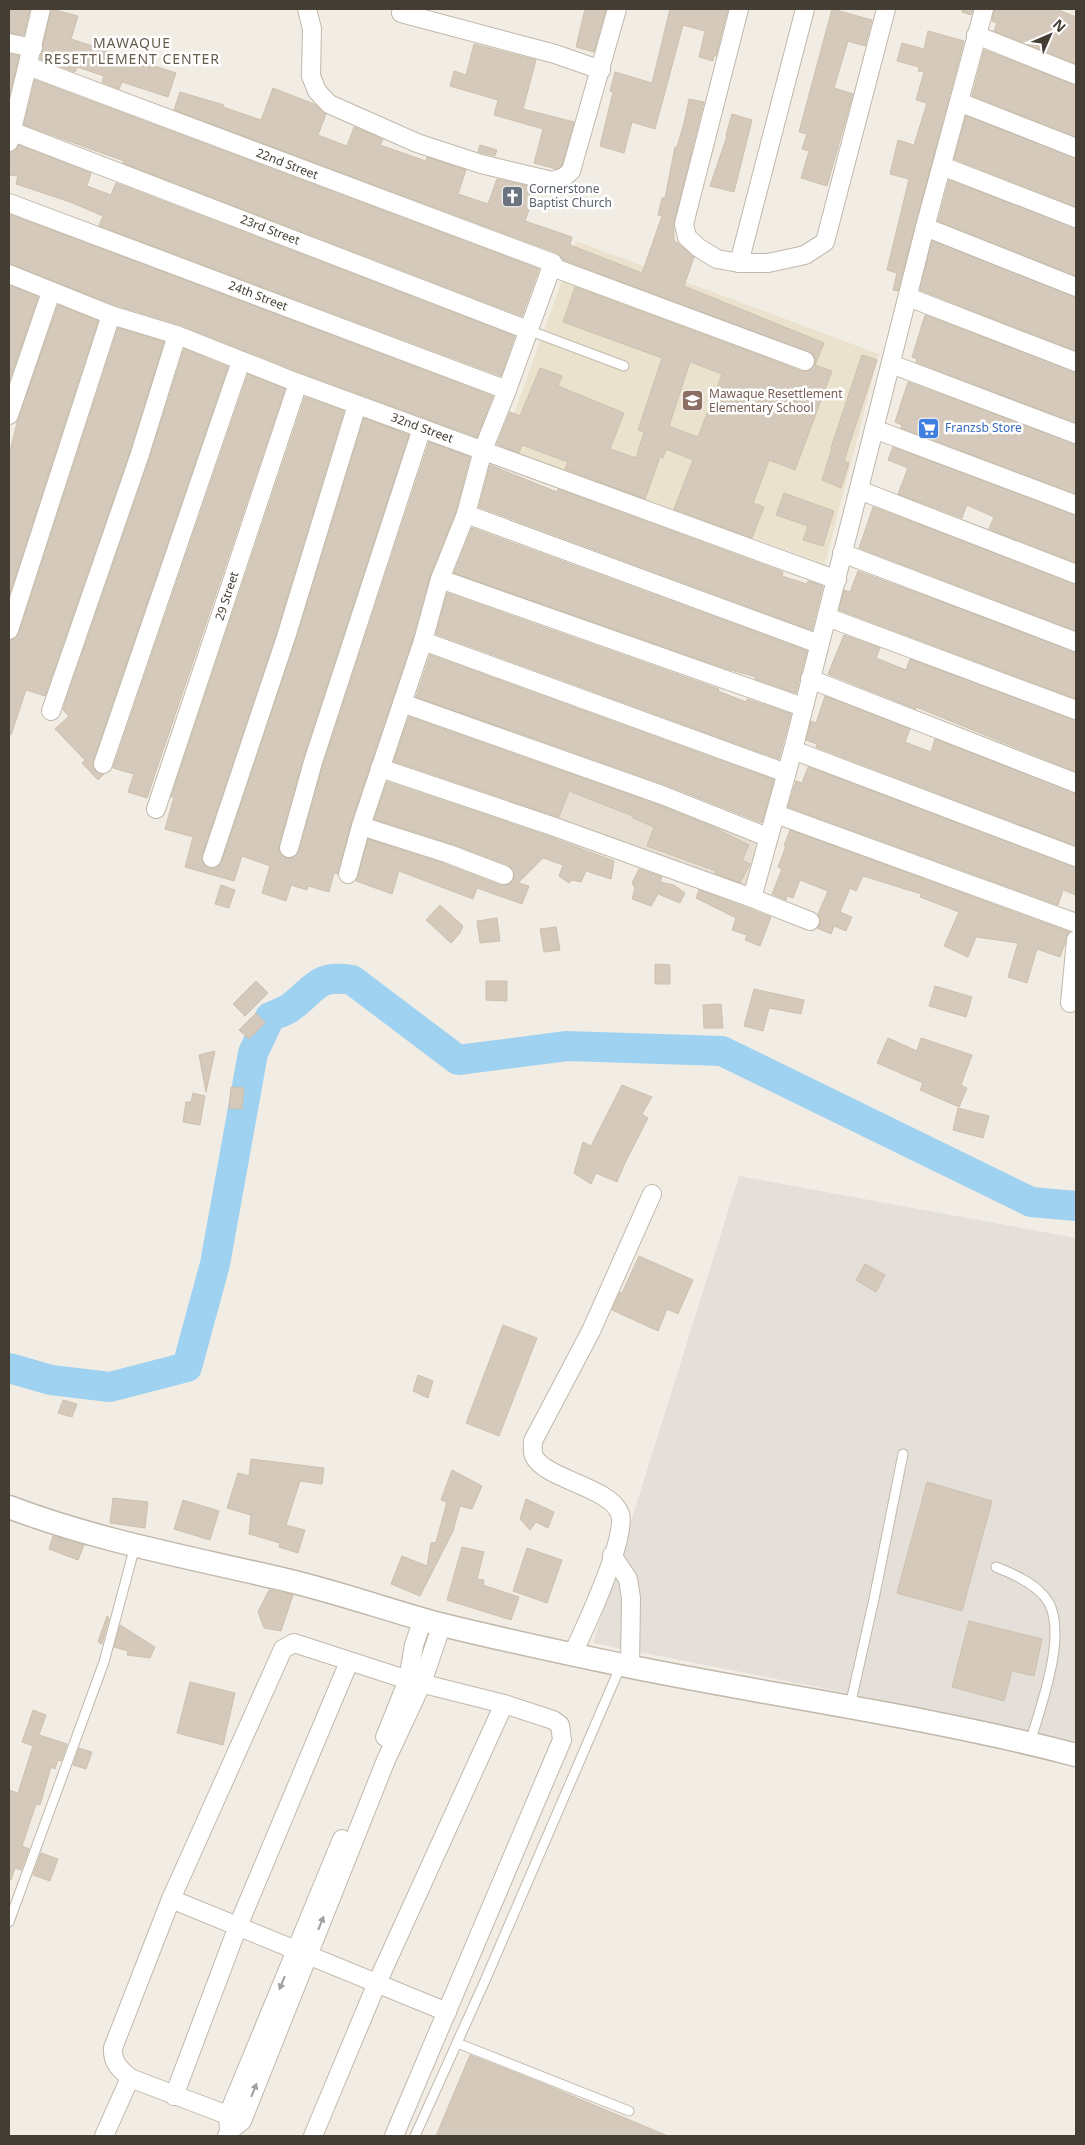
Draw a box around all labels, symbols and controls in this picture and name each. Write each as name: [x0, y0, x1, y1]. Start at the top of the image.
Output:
north arrow: [1025, 10, 1075, 60]
text: N: [1049, 15, 1070, 36]
district label: MAWAQUE RESETTLEMENT CENTER: [44, 33, 220, 68]
street label: 22nd Street: [254, 144, 321, 183]
place label: Cornerstone Baptist Church: [529, 180, 612, 211]
church icon: Cornerstone Baptist Church: [501, 184, 525, 208]
street label: 23rd Street: [238, 210, 303, 249]
street label: 24th Street: [226, 276, 291, 315]
place label: Mawaque Resettlement Elementary School: [709, 385, 843, 416]
school or university icon: Mawaque Resettlement Elementary School: [681, 389, 705, 413]
street label: 32nd Street: [389, 408, 456, 447]
supermarket icon: Franzsb Store: [917, 416, 941, 440]
place label: Franzsb Store: [945, 419, 1022, 436]
street label: 29 Street: [211, 569, 243, 622]
one-way arrow: [318, 1916, 326, 1930]
one-way arrow: [278, 1976, 286, 1991]
one-way arrow: [250, 2082, 258, 2097]

